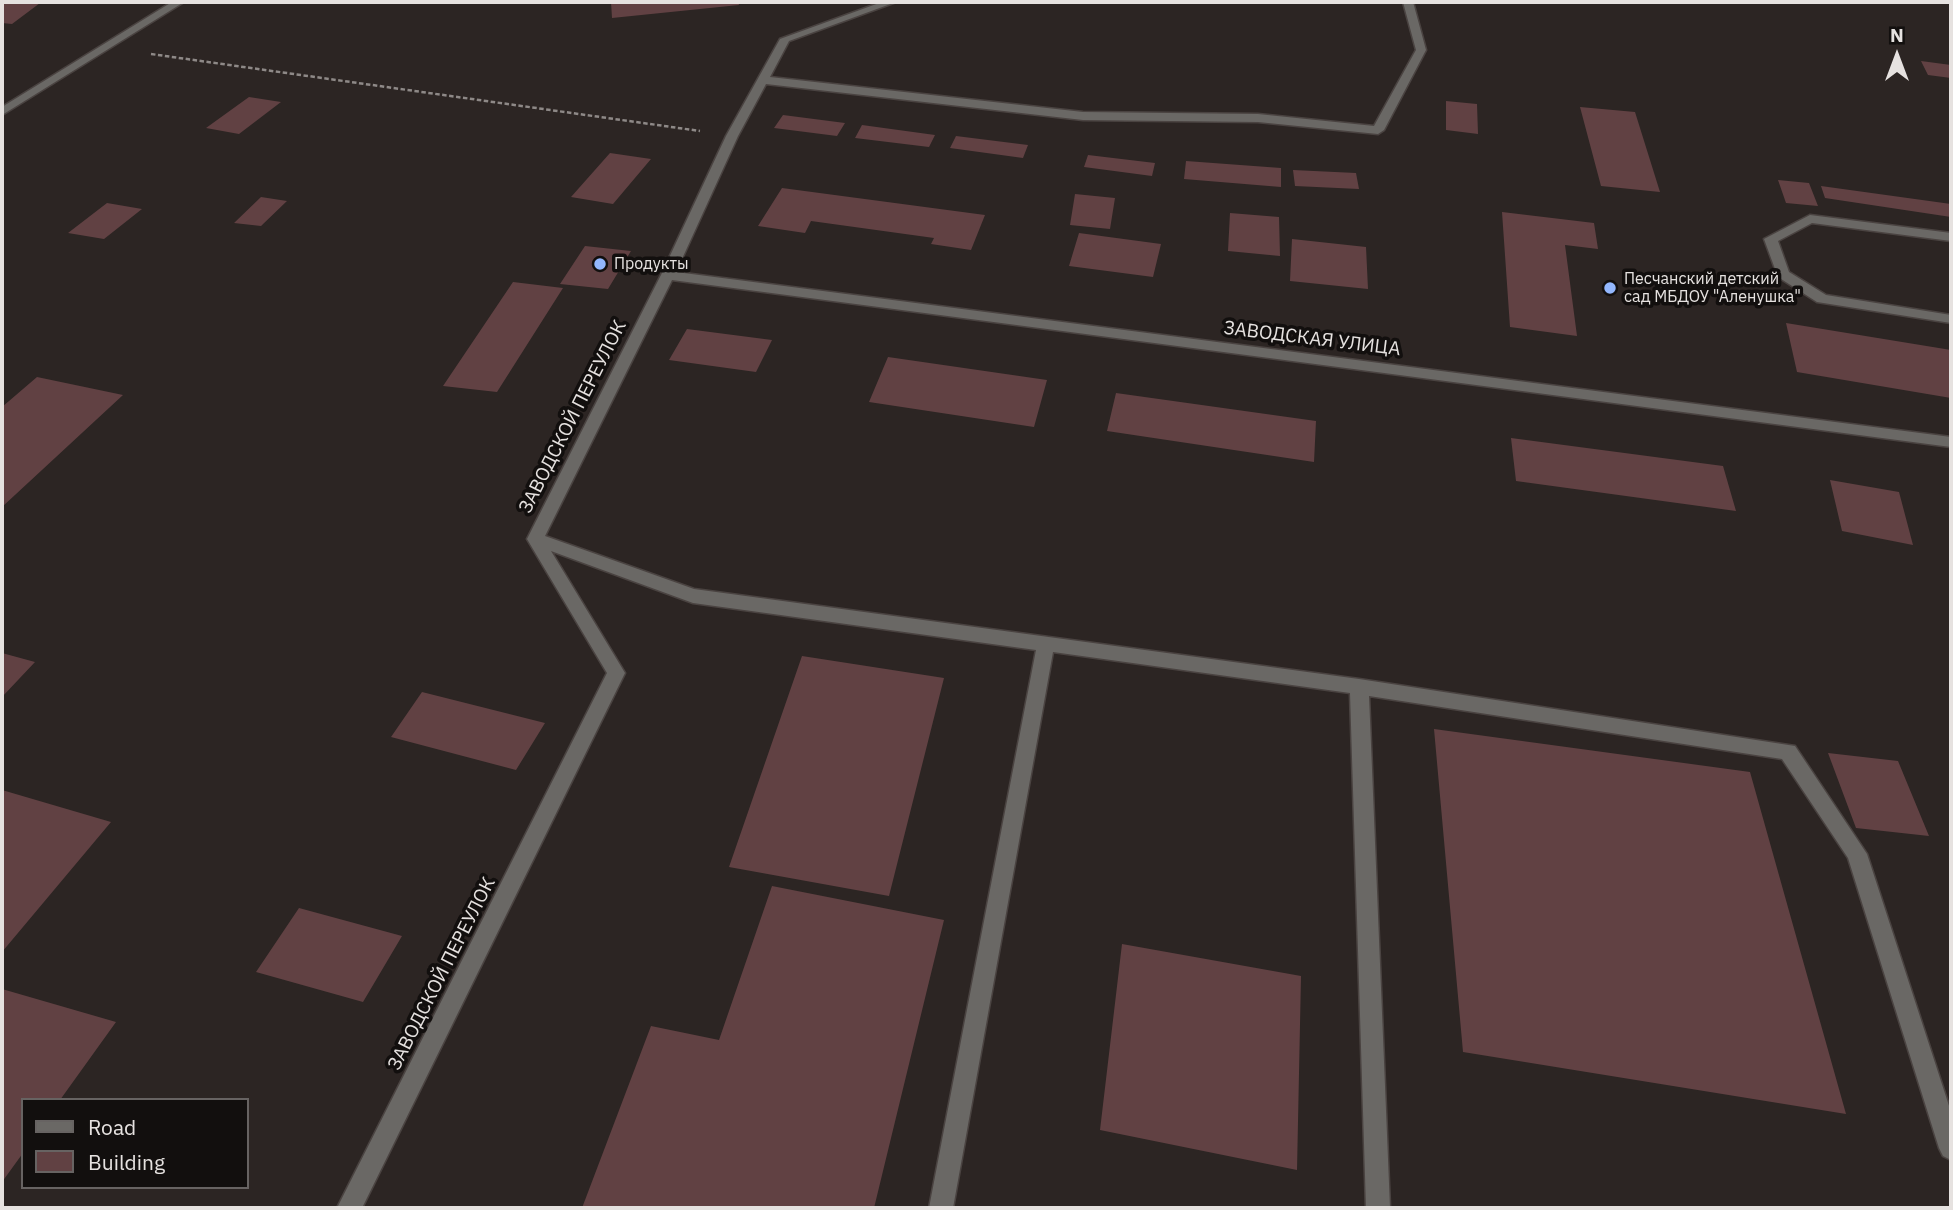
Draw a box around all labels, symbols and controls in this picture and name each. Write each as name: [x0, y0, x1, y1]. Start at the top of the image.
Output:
north arrow: [1862, 21, 1932, 91]
text: N: [1890, 23, 1904, 47]
place label: Продукты: [614, 254, 689, 274]
marker: Продукты: [592, 256, 608, 272]
place label: Песчанский детский сад МБДОУ "Аленушка": [1624, 269, 1801, 307]
marker: Песчанский детский сад МБДОУ "Аленушка": [1602, 280, 1618, 296]
street label: ЗАВОДСКОЙ ПЕРЕУЛОК: [514, 317, 632, 517]
street label: ЗАВОДСКАЯ УЛИЦА: [1222, 317, 1402, 361]
street label: ЗАВОДСКОЙ ПЕРЕУЛОК: [383, 874, 501, 1074]
legend: [21, 1098, 248, 1189]
text: Road: [88, 1113, 136, 1141]
text: Building: [88, 1148, 165, 1176]

